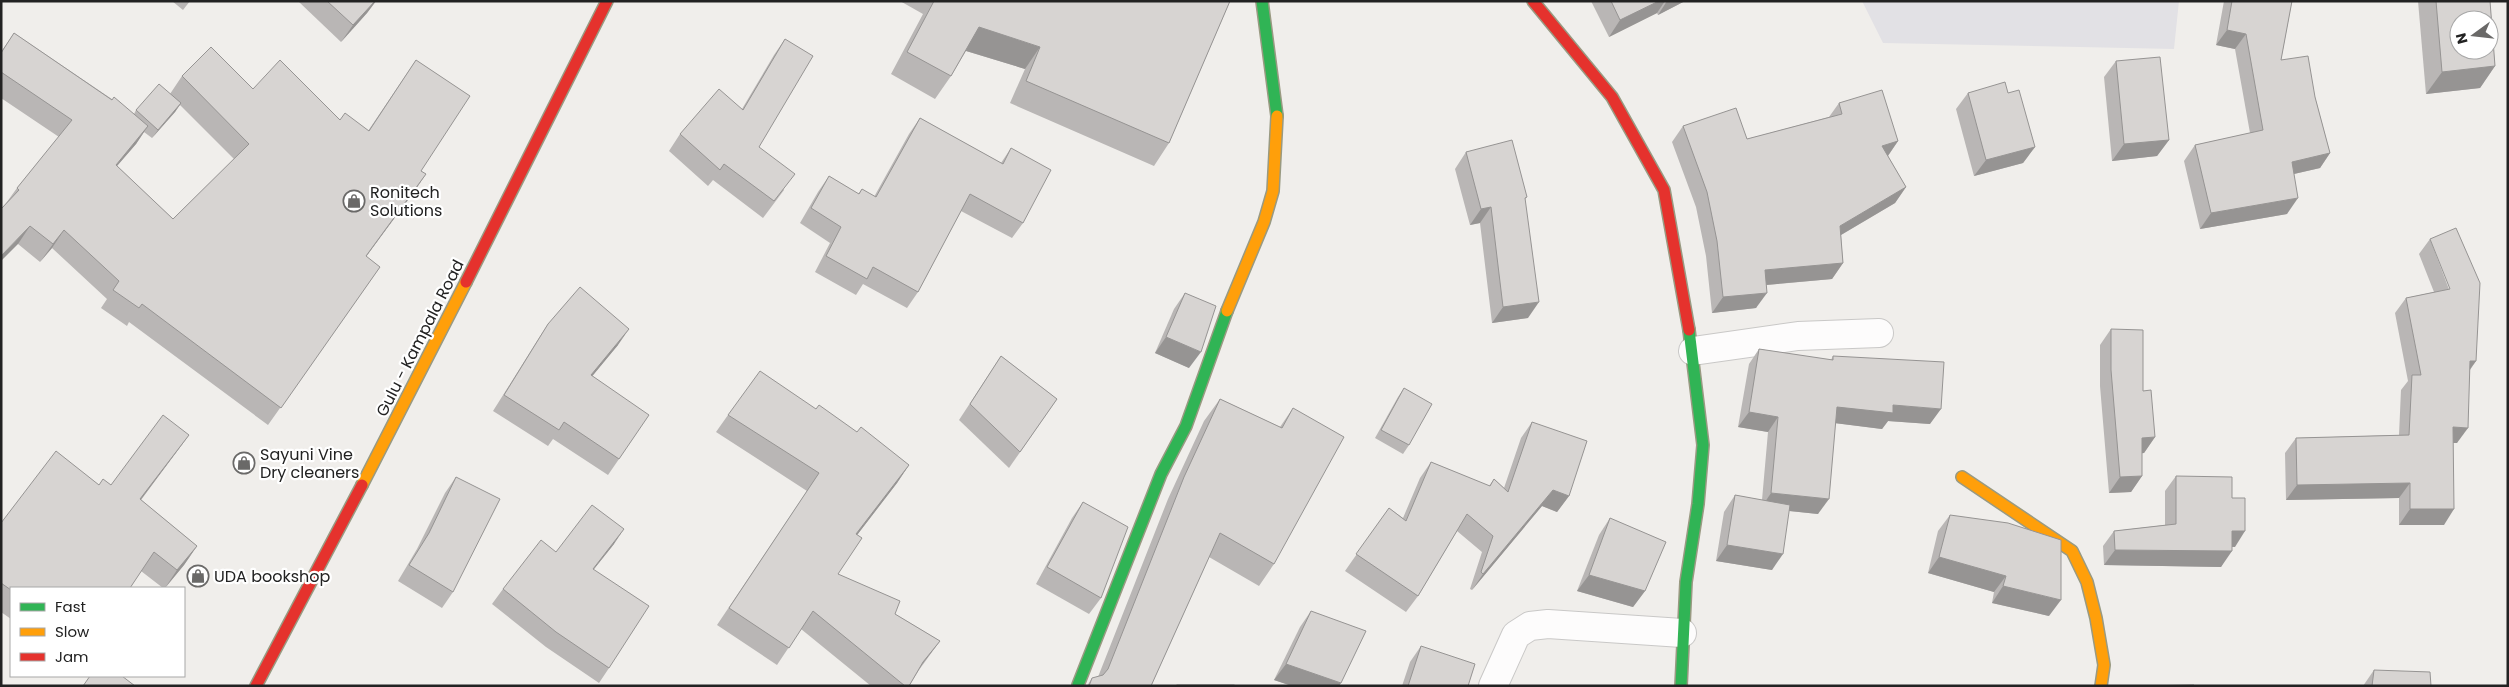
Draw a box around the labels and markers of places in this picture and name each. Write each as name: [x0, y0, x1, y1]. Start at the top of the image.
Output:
place label: Ronitech Solutions: [370, 181, 442, 222]
shop icon: Ronitech Solutions: [342, 189, 366, 213]
place label: Sayuni Vine Dry cleaners: [260, 443, 359, 484]
shop icon: Sayuni Vine Dry cleaners: [232, 451, 256, 475]
shop icon: UDA bookshop: [186, 564, 210, 588]
place label: UDA bookshop: [214, 565, 331, 588]

